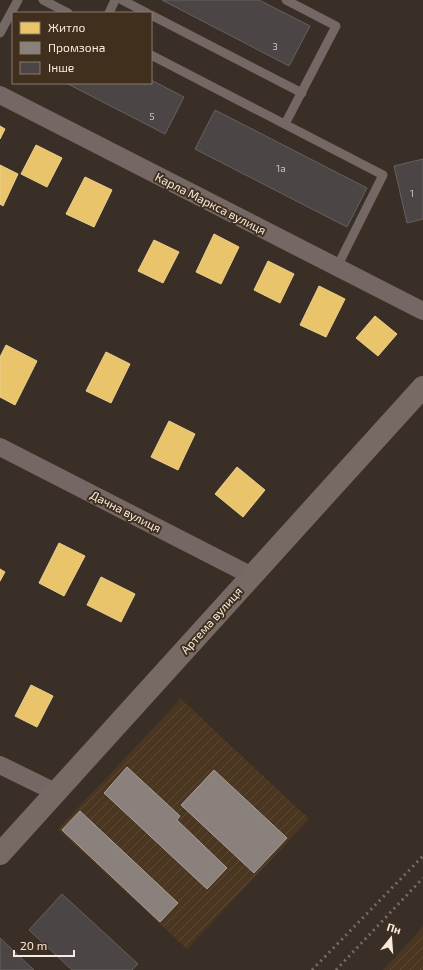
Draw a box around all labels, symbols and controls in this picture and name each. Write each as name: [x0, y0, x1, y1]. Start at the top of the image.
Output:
legend: [12, 12, 152, 84]
text: Житло: [48, 20, 86, 34]
text: Промзона: [48, 40, 105, 54]
house number: 3: [272, 40, 278, 52]
text: Інше: [48, 60, 74, 74]
house number: 5: [149, 110, 155, 122]
house number: 1а: [276, 162, 286, 174]
street label: Карла Маркса вулиця: [153, 169, 269, 238]
house number: 1: [410, 187, 414, 199]
street label: Дачна вулиця: [88, 487, 164, 536]
street label: Артема вулиця: [177, 584, 245, 657]
north arrow: [371, 918, 411, 958]
text: Пн: [385, 920, 403, 936]
scale bar: [14, 932, 74, 958]
text: 20 m: [20, 938, 47, 952]

